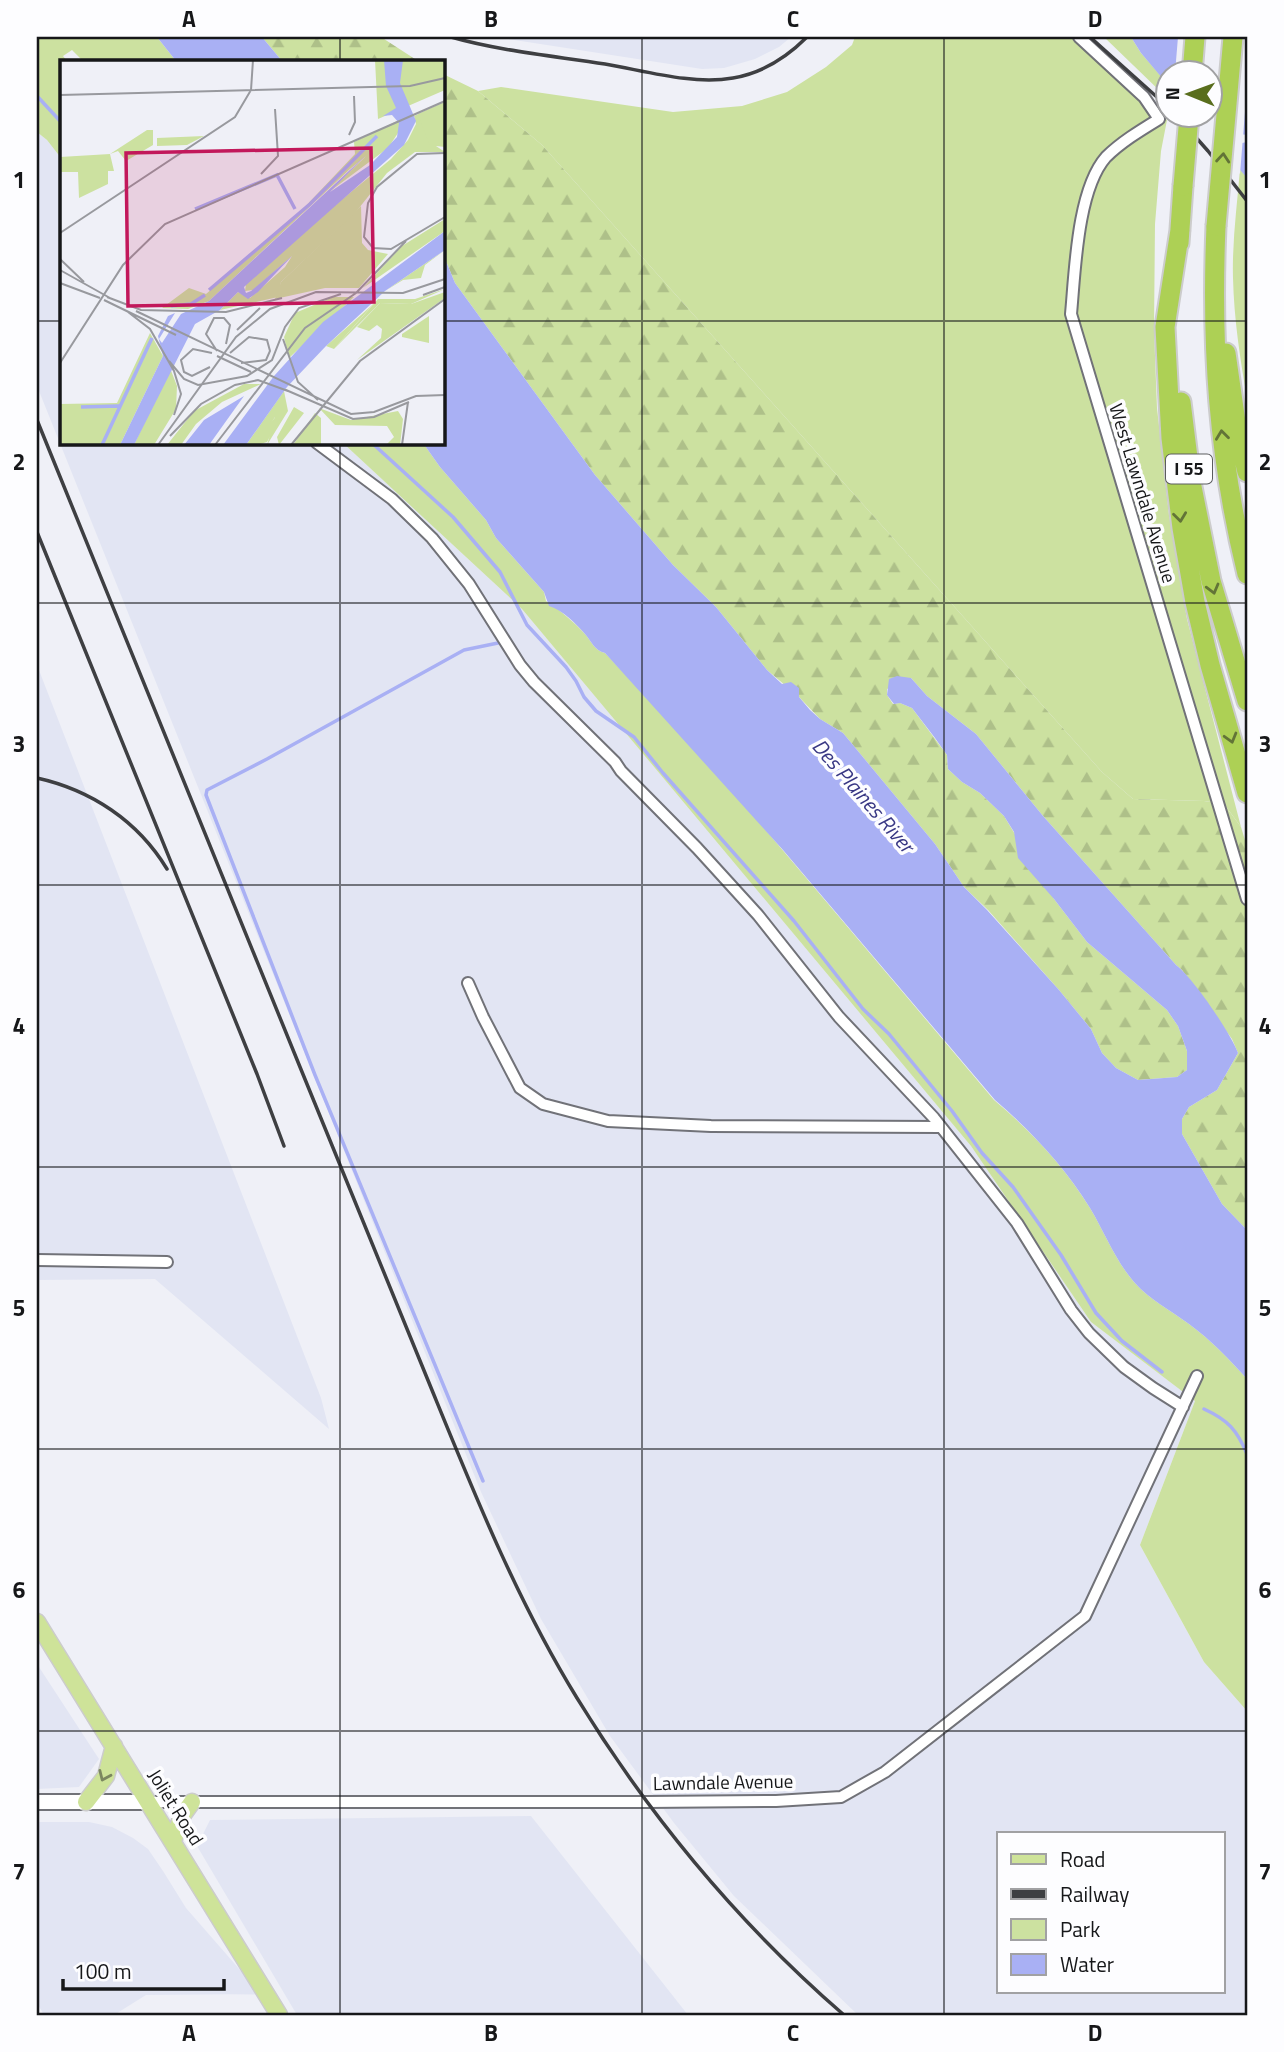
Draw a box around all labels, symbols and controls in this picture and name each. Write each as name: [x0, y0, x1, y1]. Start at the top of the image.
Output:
text: A: [182, 1, 196, 36]
text: B: [484, 1, 498, 36]
text: C: [787, 1, 799, 36]
text: D: [1088, 1, 1102, 36]
inset map: [60, 60, 444, 444]
north arrow: [1154, 60, 1224, 130]
text: N: [1157, 87, 1186, 101]
one-way arrow: [1215, 152, 1230, 164]
text: 1: [13, 162, 25, 197]
text: 1: [1259, 162, 1271, 197]
street label: West Lawndale Avenue: [1102, 400, 1185, 586]
one-way arrow: [1214, 429, 1229, 441]
text: 2: [13, 444, 25, 479]
text: 2: [1259, 444, 1271, 479]
road number: I 55: [1166, 454, 1212, 484]
one-way arrow: [1173, 511, 1188, 522]
one-way arrow: [1205, 583, 1220, 595]
text: 3: [13, 726, 25, 761]
text: 3: [1259, 726, 1271, 761]
water label: Des Plaines River: [805, 731, 924, 861]
one-way arrow: [1223, 732, 1238, 744]
text: 4: [13, 1008, 25, 1043]
text: 4: [1259, 1008, 1271, 1043]
text: 5: [13, 1290, 25, 1325]
text: 5: [1259, 1290, 1271, 1325]
text: 6: [13, 1572, 26, 1607]
text: 6: [1259, 1572, 1272, 1607]
street label: Joliet Road: [141, 1763, 211, 1851]
street label: Lawndale Avenue: [653, 1766, 793, 1797]
one-way arrow: [98, 1769, 112, 1781]
legend: [997, 1832, 1224, 1993]
text: Road: [1060, 1843, 1105, 1875]
text: 7: [13, 1854, 25, 1889]
text: 7: [1259, 1854, 1271, 1889]
text: Railway: [1060, 1878, 1129, 1910]
text: Park: [1060, 1913, 1100, 1945]
scale bar: [63, 1947, 224, 1991]
text: Water: [1060, 1948, 1114, 1980]
text: 100 m: [74, 1955, 131, 1987]
text: A: [182, 2015, 196, 2050]
text: B: [484, 2015, 498, 2050]
text: C: [787, 2015, 799, 2050]
text: D: [1088, 2015, 1102, 2050]

